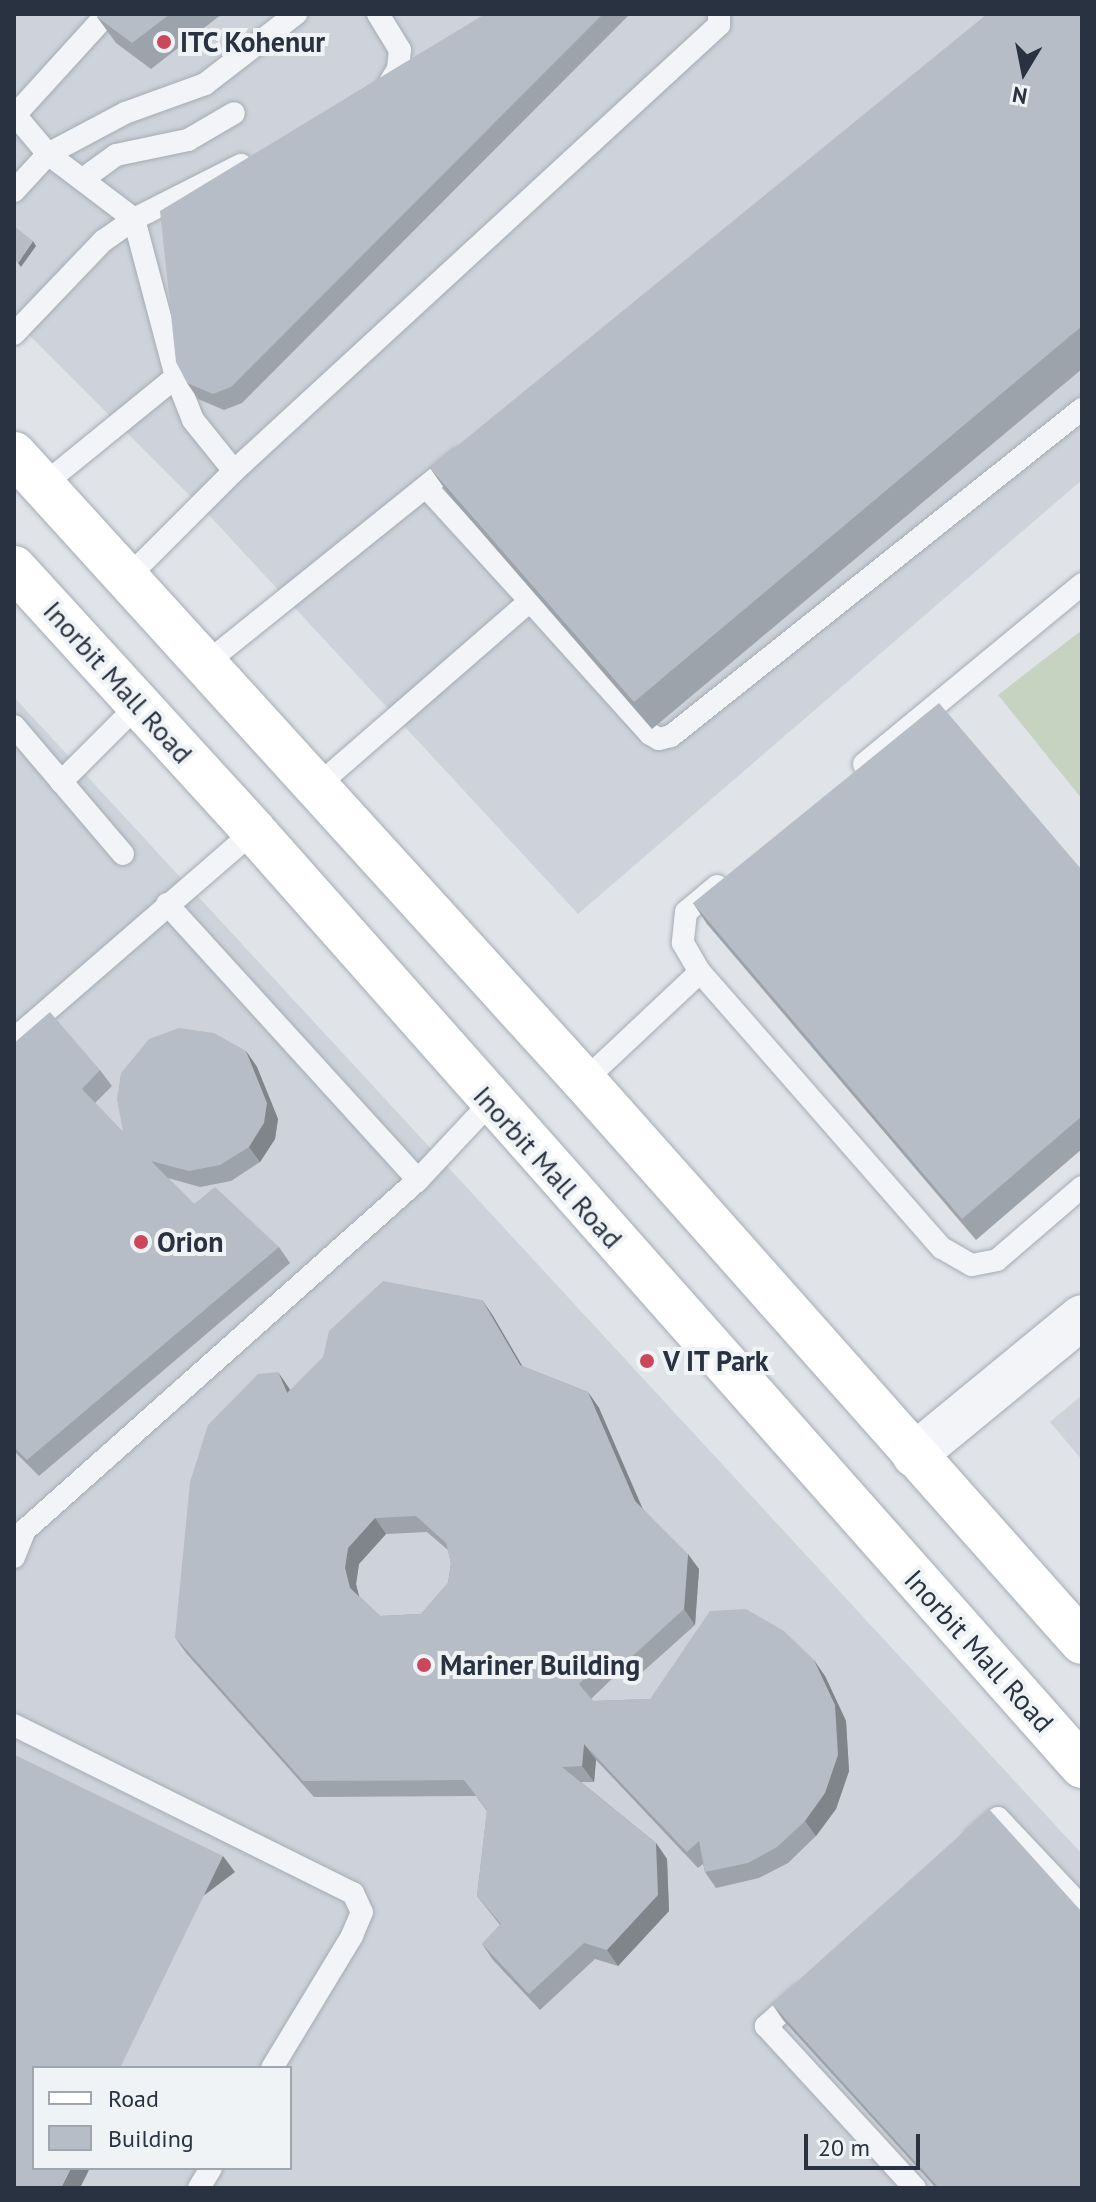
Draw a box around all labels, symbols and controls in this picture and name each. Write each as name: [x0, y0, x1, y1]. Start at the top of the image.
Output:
place label: ITC Kohenur: [180, 25, 326, 59]
north arrow: [984, 32, 1064, 112]
marker: ITC Kohenur: [155, 33, 173, 51]
text: N: [1010, 81, 1029, 111]
street label: Inorbit Mall Road: [36, 594, 200, 770]
street label: Inorbit Mall Road: [466, 1079, 630, 1255]
place label: Orion: [157, 1225, 223, 1259]
marker: Orion: [132, 1233, 150, 1251]
place label: V IT Park: [663, 1344, 771, 1378]
marker: V IT Park: [638, 1352, 656, 1370]
street label: Inorbit Mall Road: [897, 1563, 1061, 1739]
place label: Mariner Building: [440, 1648, 640, 1682]
marker: Mariner Building: [415, 1656, 433, 1674]
legend: [32, 2066, 292, 2170]
text: Road: [108, 2083, 159, 2114]
scale bar: [808, 2118, 924, 2168]
text: Building: [108, 2123, 194, 2154]
text: 20 m: [818, 2132, 870, 2163]

